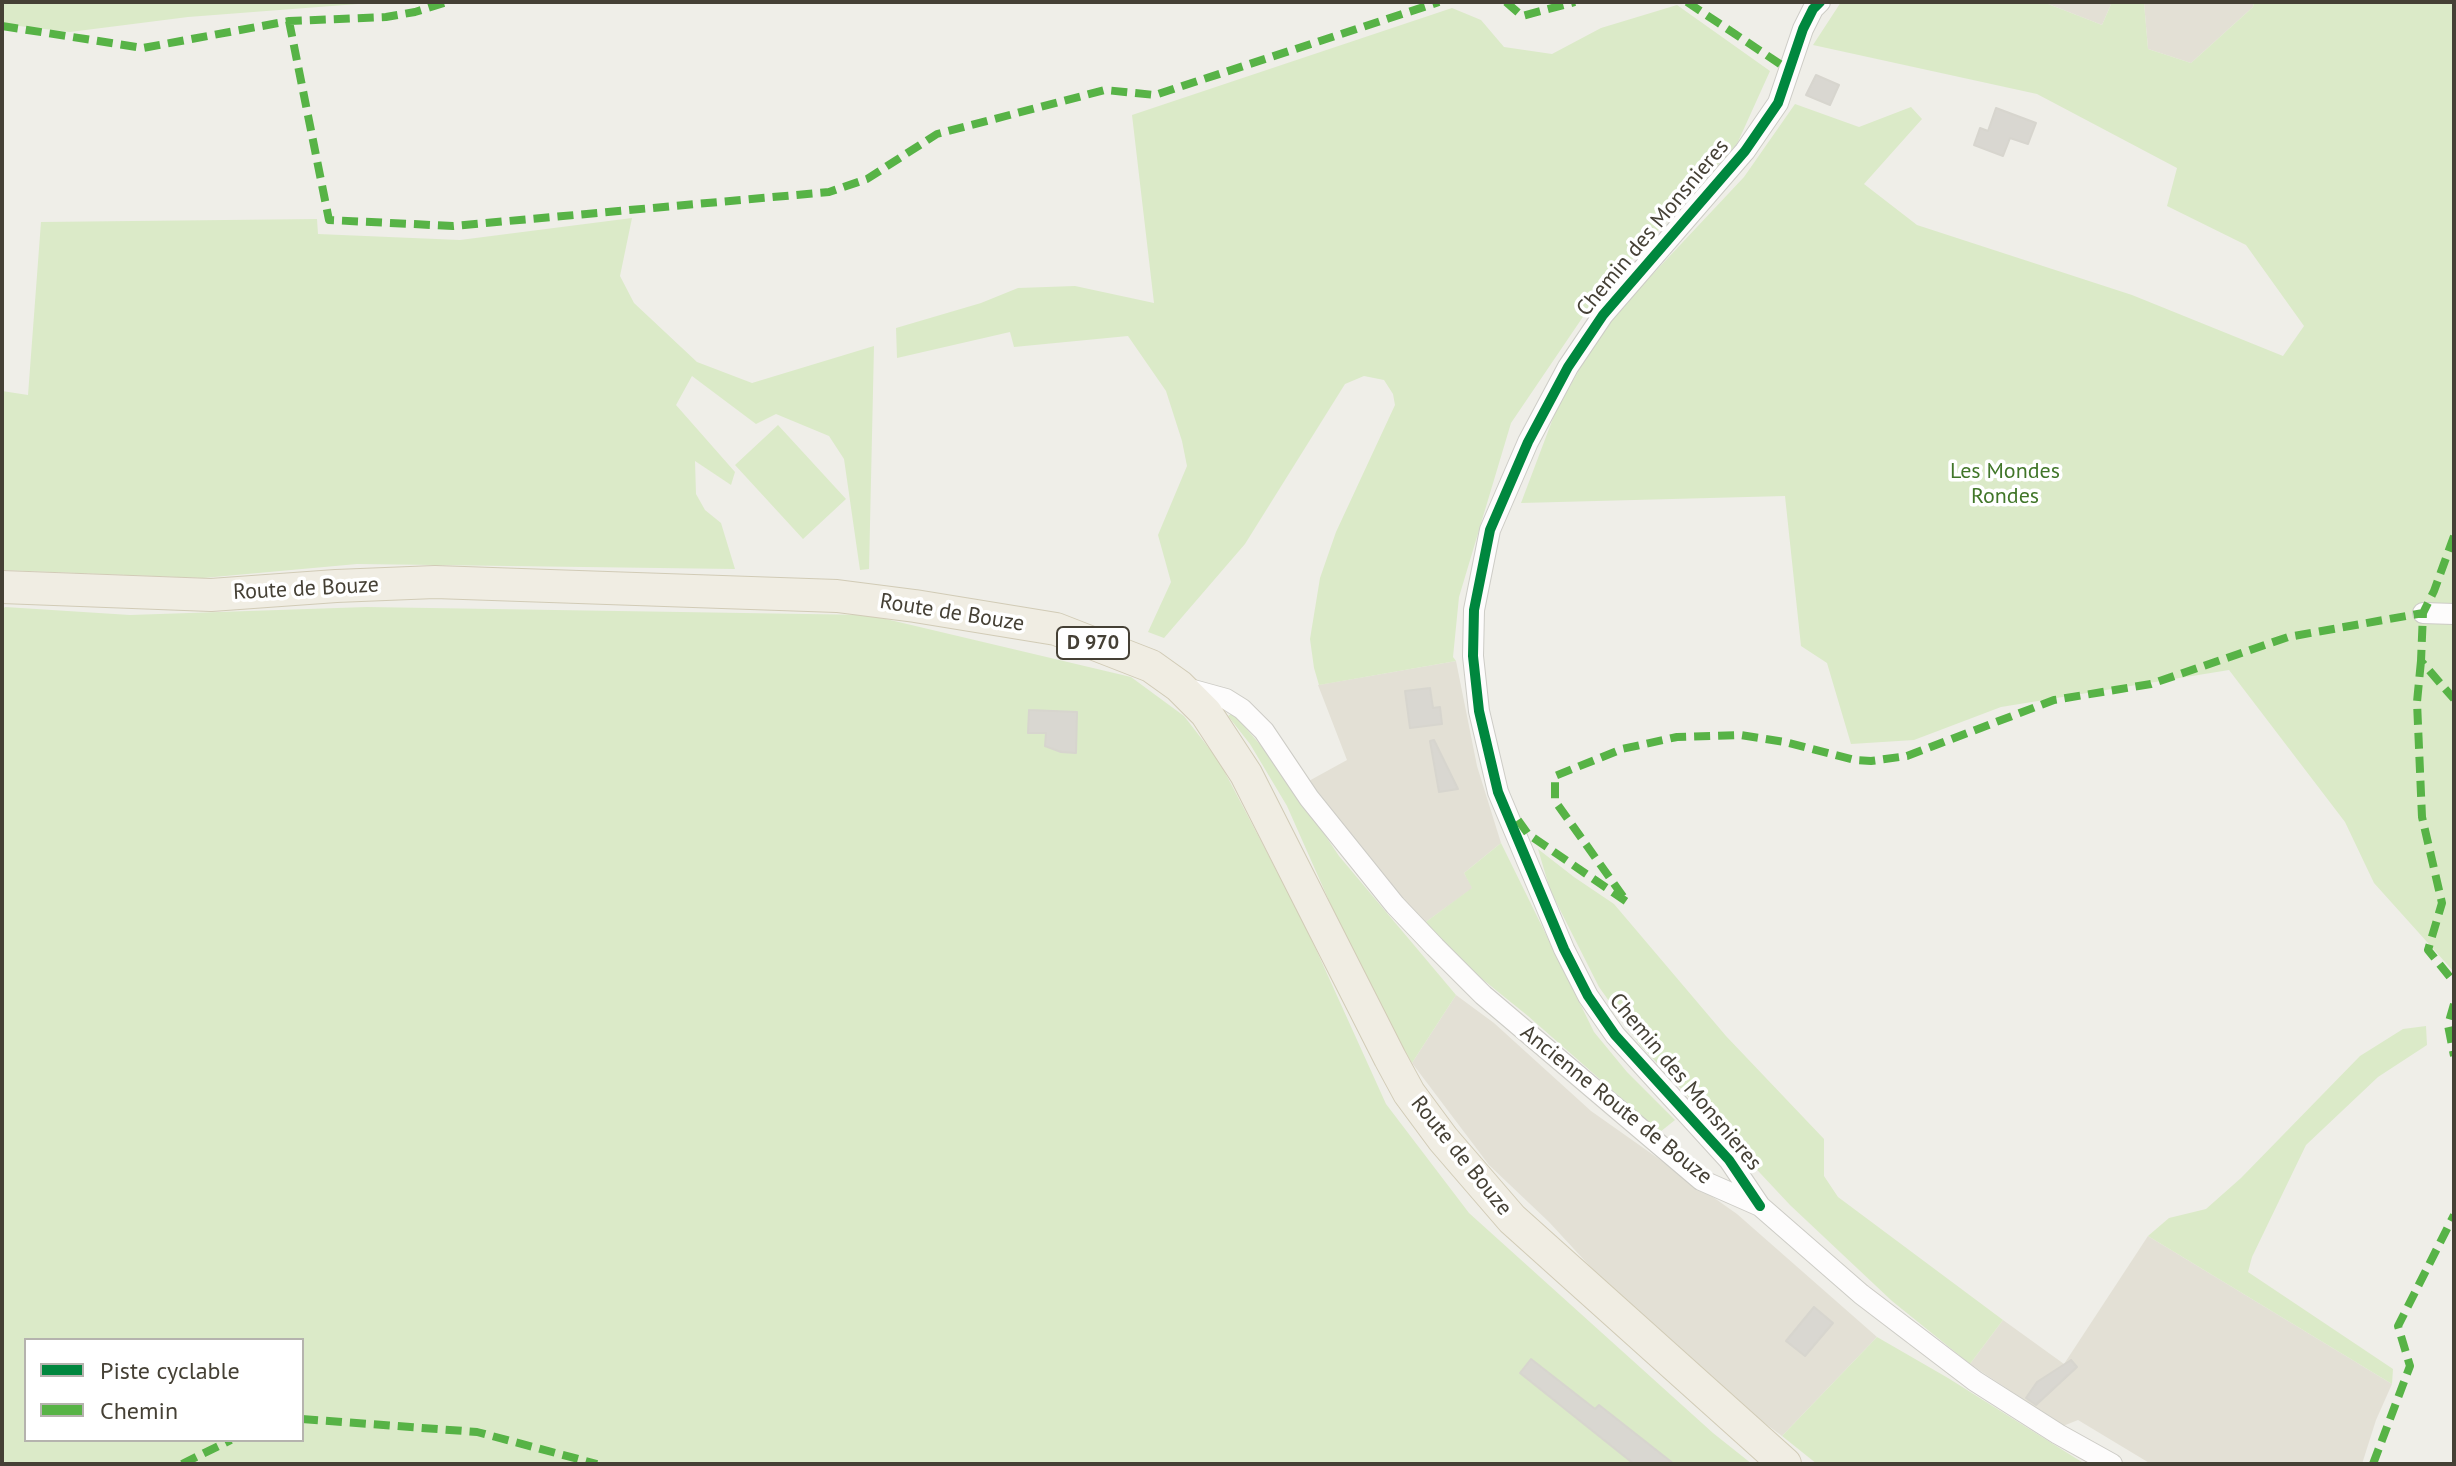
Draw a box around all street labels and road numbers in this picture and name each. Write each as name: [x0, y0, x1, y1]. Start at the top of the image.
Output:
street label: Chemin des Monsnieres: [1571, 134, 1735, 322]
street label: Route de Bouze: [232, 572, 380, 606]
street label: Route de Bouze: [878, 589, 1026, 637]
road number: D 970: [1057, 627, 1129, 659]
street label: Chemin des Monsnieres: [1603, 988, 1767, 1176]
street label: Ancienne Route de Bouze: [1515, 1020, 1717, 1190]
street label: Route de Bouze: [1405, 1091, 1517, 1221]

